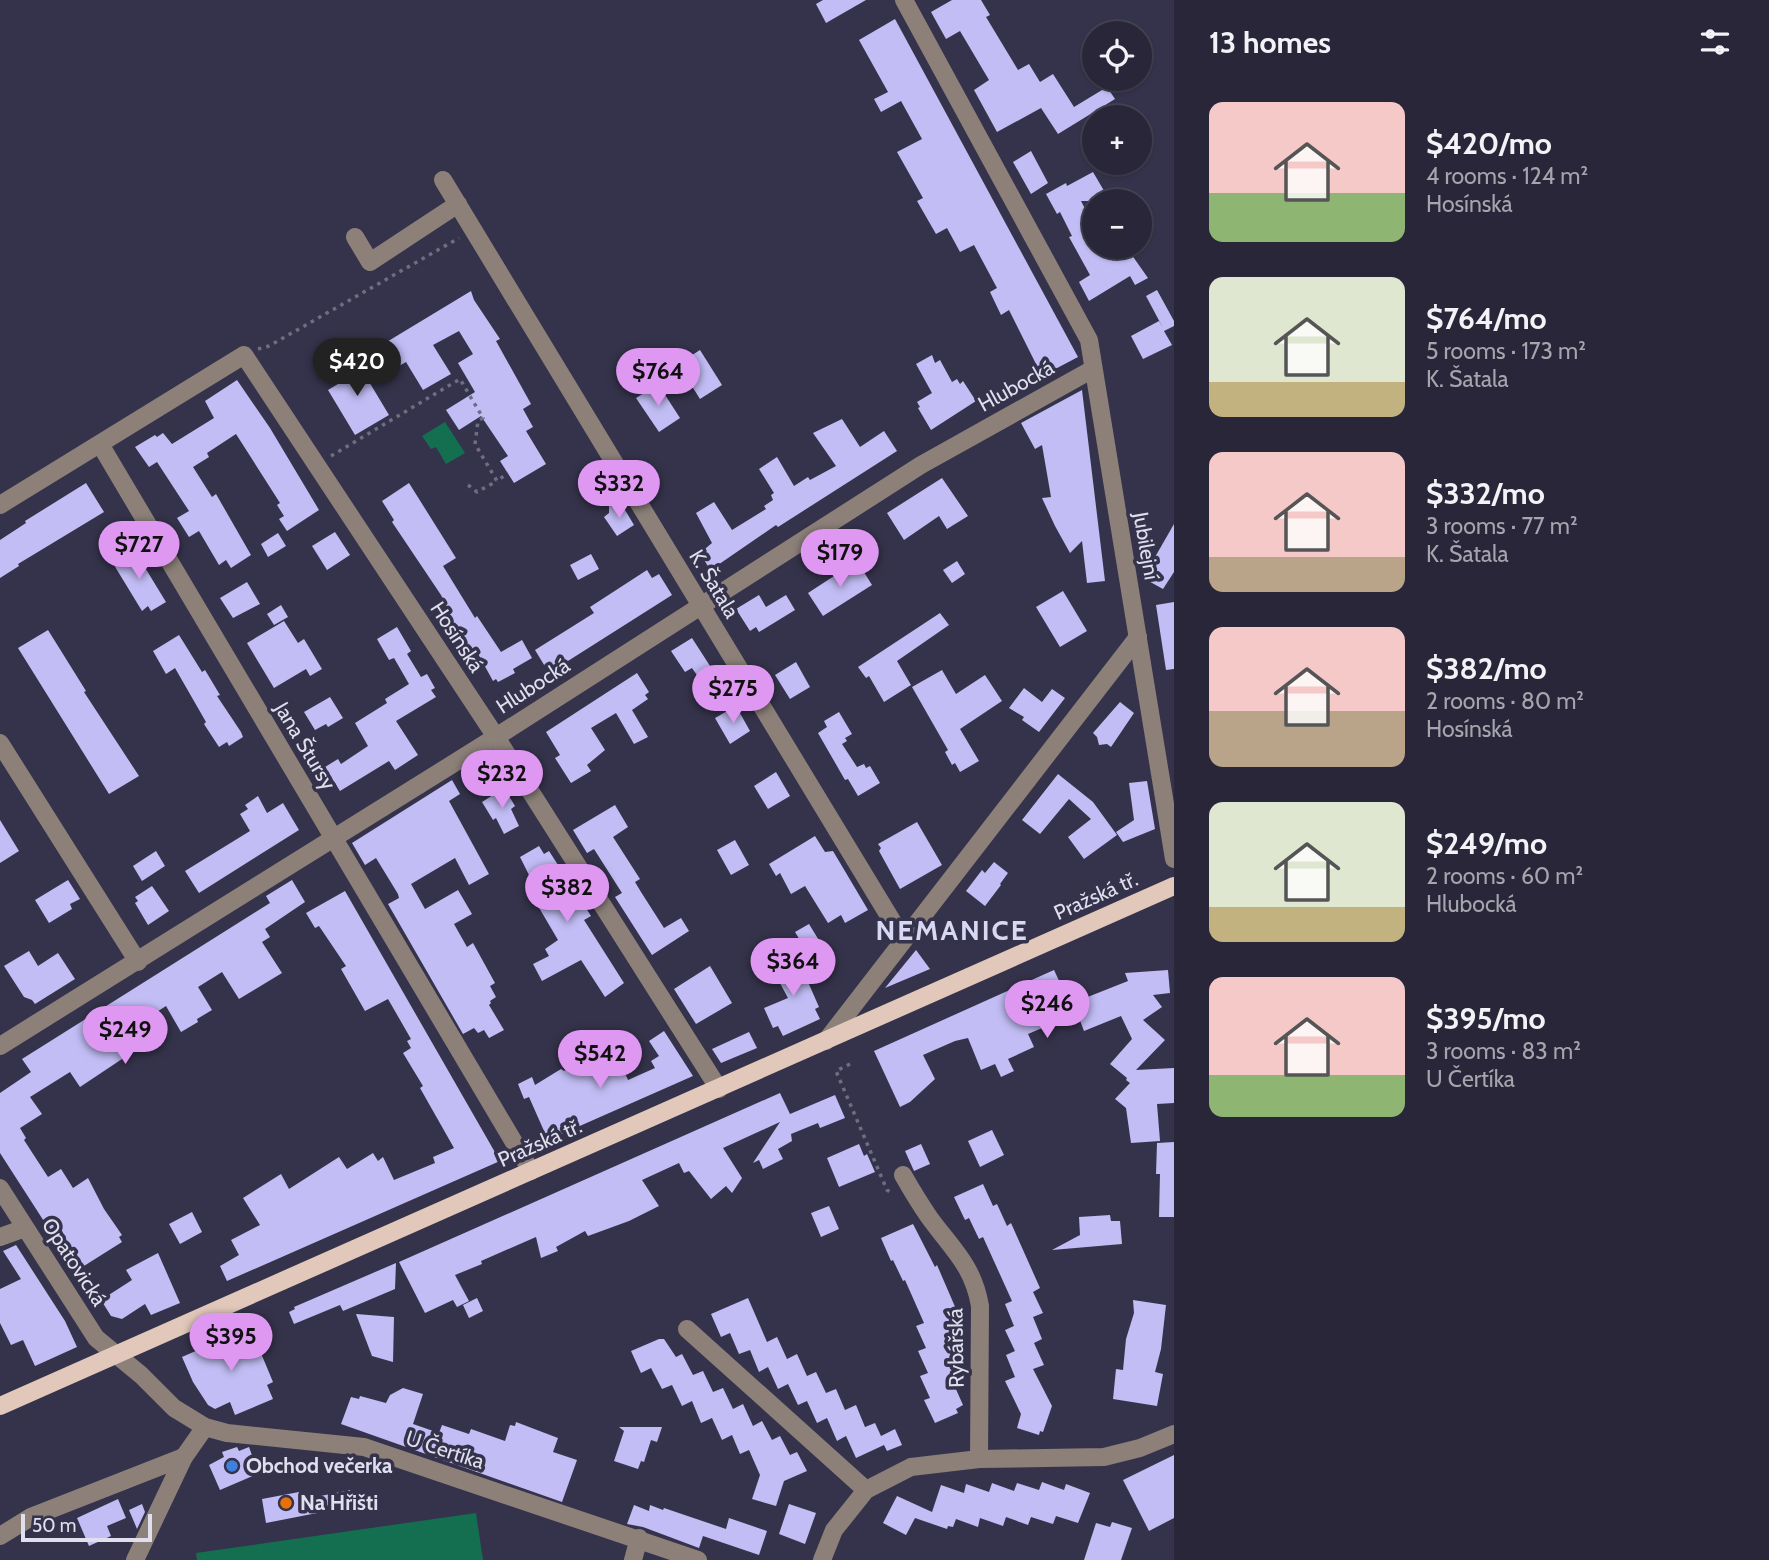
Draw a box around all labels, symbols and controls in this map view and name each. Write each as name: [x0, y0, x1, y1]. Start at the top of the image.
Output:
map controls: [1082, 21, 1152, 259]
button: locate: [1082, 21, 1152, 91]
icon: filters: [1696, 23, 1734, 61]
text: 13 homes: [1209, 24, 1331, 61]
button: +: [1082, 105, 1152, 175]
text: $420/mo: [1426, 125, 1552, 162]
icon: home: [1265, 130, 1349, 214]
text: 4 rooms · 124 m²: [1426, 162, 1588, 190]
button: −: [1082, 189, 1152, 259]
text: Hosínská: [1426, 190, 1513, 218]
text: $764/mo: [1426, 300, 1547, 337]
icon: home: [1265, 305, 1349, 389]
text: 5 rooms · 173 m²: [1426, 337, 1586, 365]
pin: $420: [316, 338, 398, 398]
text: $420: [329, 347, 385, 375]
pin: $764: [617, 348, 699, 408]
street label: Hlubocká: [974, 355, 1058, 417]
text: $764: [632, 357, 684, 385]
text: K. Šatala: [1426, 365, 1508, 393]
pin: $332: [578, 461, 660, 520]
text: $332: [594, 469, 644, 497]
text: $332/mo: [1426, 475, 1545, 512]
icon: home: [1265, 480, 1349, 564]
street label: Jubilejní: [1127, 509, 1165, 583]
text: 3 rooms · 77 m²: [1426, 512, 1578, 540]
pin: $727: [98, 522, 180, 581]
text: $727: [115, 530, 163, 558]
pin: $179: [799, 530, 881, 589]
text: $179: [817, 538, 863, 566]
text: K. Šatala: [1426, 540, 1508, 568]
street label: K. Šatala: [684, 545, 745, 622]
street label: Hosínská: [425, 597, 489, 677]
text: $382/mo: [1426, 650, 1547, 687]
street label: Hlubocká: [491, 653, 574, 719]
icon: home: [1265, 655, 1349, 739]
pin: $275: [692, 666, 774, 725]
text: $275: [708, 674, 758, 702]
text: 2 rooms · 80 m²: [1426, 687, 1584, 715]
street label: Jana Štursy: [269, 697, 342, 794]
text: Hosínská: [1426, 715, 1513, 743]
pin: $232: [461, 750, 543, 810]
text: $232: [477, 759, 527, 787]
text: $249/mo: [1426, 825, 1547, 862]
icon: home: [1265, 830, 1349, 914]
text: 2 rooms · 60 m²: [1426, 862, 1583, 890]
pin: $382: [526, 864, 608, 924]
street label: Pražská tř.: [1050, 866, 1142, 925]
text: $382: [541, 873, 593, 901]
text: Hlubocká: [1426, 890, 1517, 918]
district label: NEMANICE: [875, 913, 1029, 947]
pin: $364: [752, 939, 834, 998]
text: $364: [767, 947, 819, 975]
pin: $246: [1006, 981, 1088, 1040]
text: $246: [1021, 989, 1073, 1017]
text: $395/mo: [1426, 1000, 1546, 1037]
icon: home: [1265, 1005, 1349, 1089]
pin: $249: [84, 1006, 166, 1066]
text: $249: [99, 1015, 151, 1043]
pin: $542: [559, 1030, 641, 1090]
text: 3 rooms · 83 m²: [1426, 1037, 1581, 1065]
text: $542: [574, 1039, 626, 1067]
text: U Čertíka: [1426, 1065, 1515, 1093]
street label: Pražská tř.: [494, 1113, 586, 1172]
street label: Opatovická: [37, 1213, 112, 1310]
street label: Rybářská: [942, 1308, 969, 1388]
pin: $395: [190, 1314, 272, 1373]
text: $395: [205, 1322, 257, 1350]
street label: U Čertíka: [403, 1425, 488, 1474]
place label: Obchod večerka: [246, 1453, 393, 1478]
marker: Obchod večerka: [224, 1458, 240, 1474]
place label: Na Hřišti: [300, 1490, 378, 1515]
marker: Na Hřišti: [278, 1495, 294, 1511]
scale bar: [21, 1511, 152, 1543]
text: 50 m: [32, 1514, 76, 1537]

